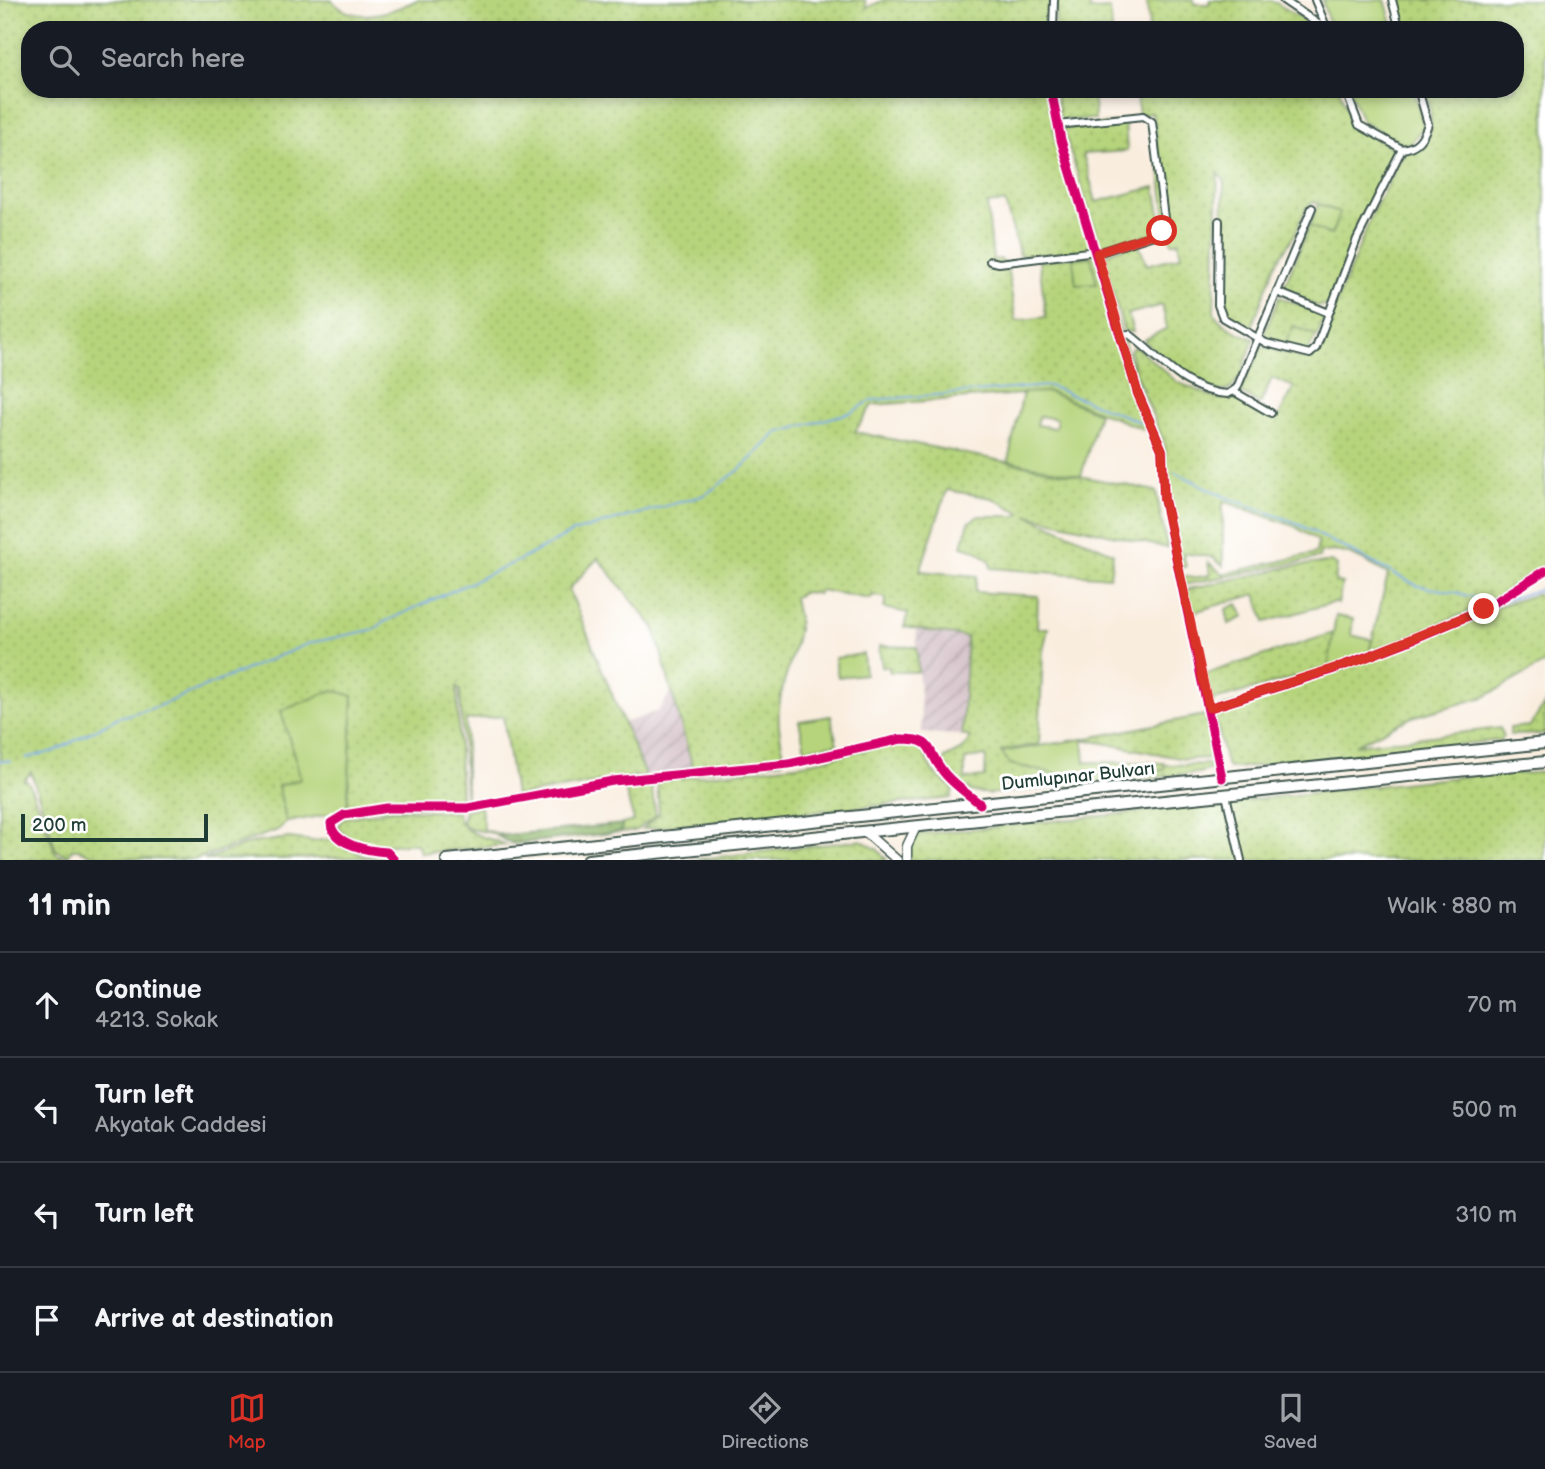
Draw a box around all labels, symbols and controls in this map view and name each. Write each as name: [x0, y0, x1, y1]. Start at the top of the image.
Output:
search box: [21, 21, 1524, 98]
icon: search: [45, 41, 83, 79]
text: Search here: [101, 44, 245, 75]
route start: [1146, 215, 1177, 246]
route end: [1468, 593, 1499, 624]
street label: Dumlupınar Bulvarı: [1000, 758, 1156, 795]
scale bar: [21, 811, 208, 843]
text: 200 m: [32, 814, 86, 837]
text: 11 min: [28, 888, 111, 924]
text: Walk · 880 m: [1387, 892, 1517, 920]
text: Continue: [95, 975, 202, 1006]
icon: ahead: [28, 986, 66, 1024]
text: 70 m: [1467, 991, 1517, 1019]
text: 4213. Sokak: [95, 1006, 218, 1034]
text: Turn left: [95, 1080, 194, 1111]
icon: left: [28, 1091, 66, 1129]
text: 500 m: [1452, 1096, 1517, 1124]
text: Akyatak Caddesi: [95, 1111, 267, 1139]
icon: left: [28, 1196, 66, 1234]
text: Turn left: [95, 1199, 194, 1230]
text: 310 m: [1455, 1201, 1517, 1229]
icon: arrive: [28, 1301, 66, 1339]
text: Arrive at destination: [95, 1304, 334, 1335]
tab: Map: [228, 1389, 266, 1454]
tab: Directions: [721, 1389, 809, 1454]
tab: Saved: [1264, 1389, 1317, 1454]

